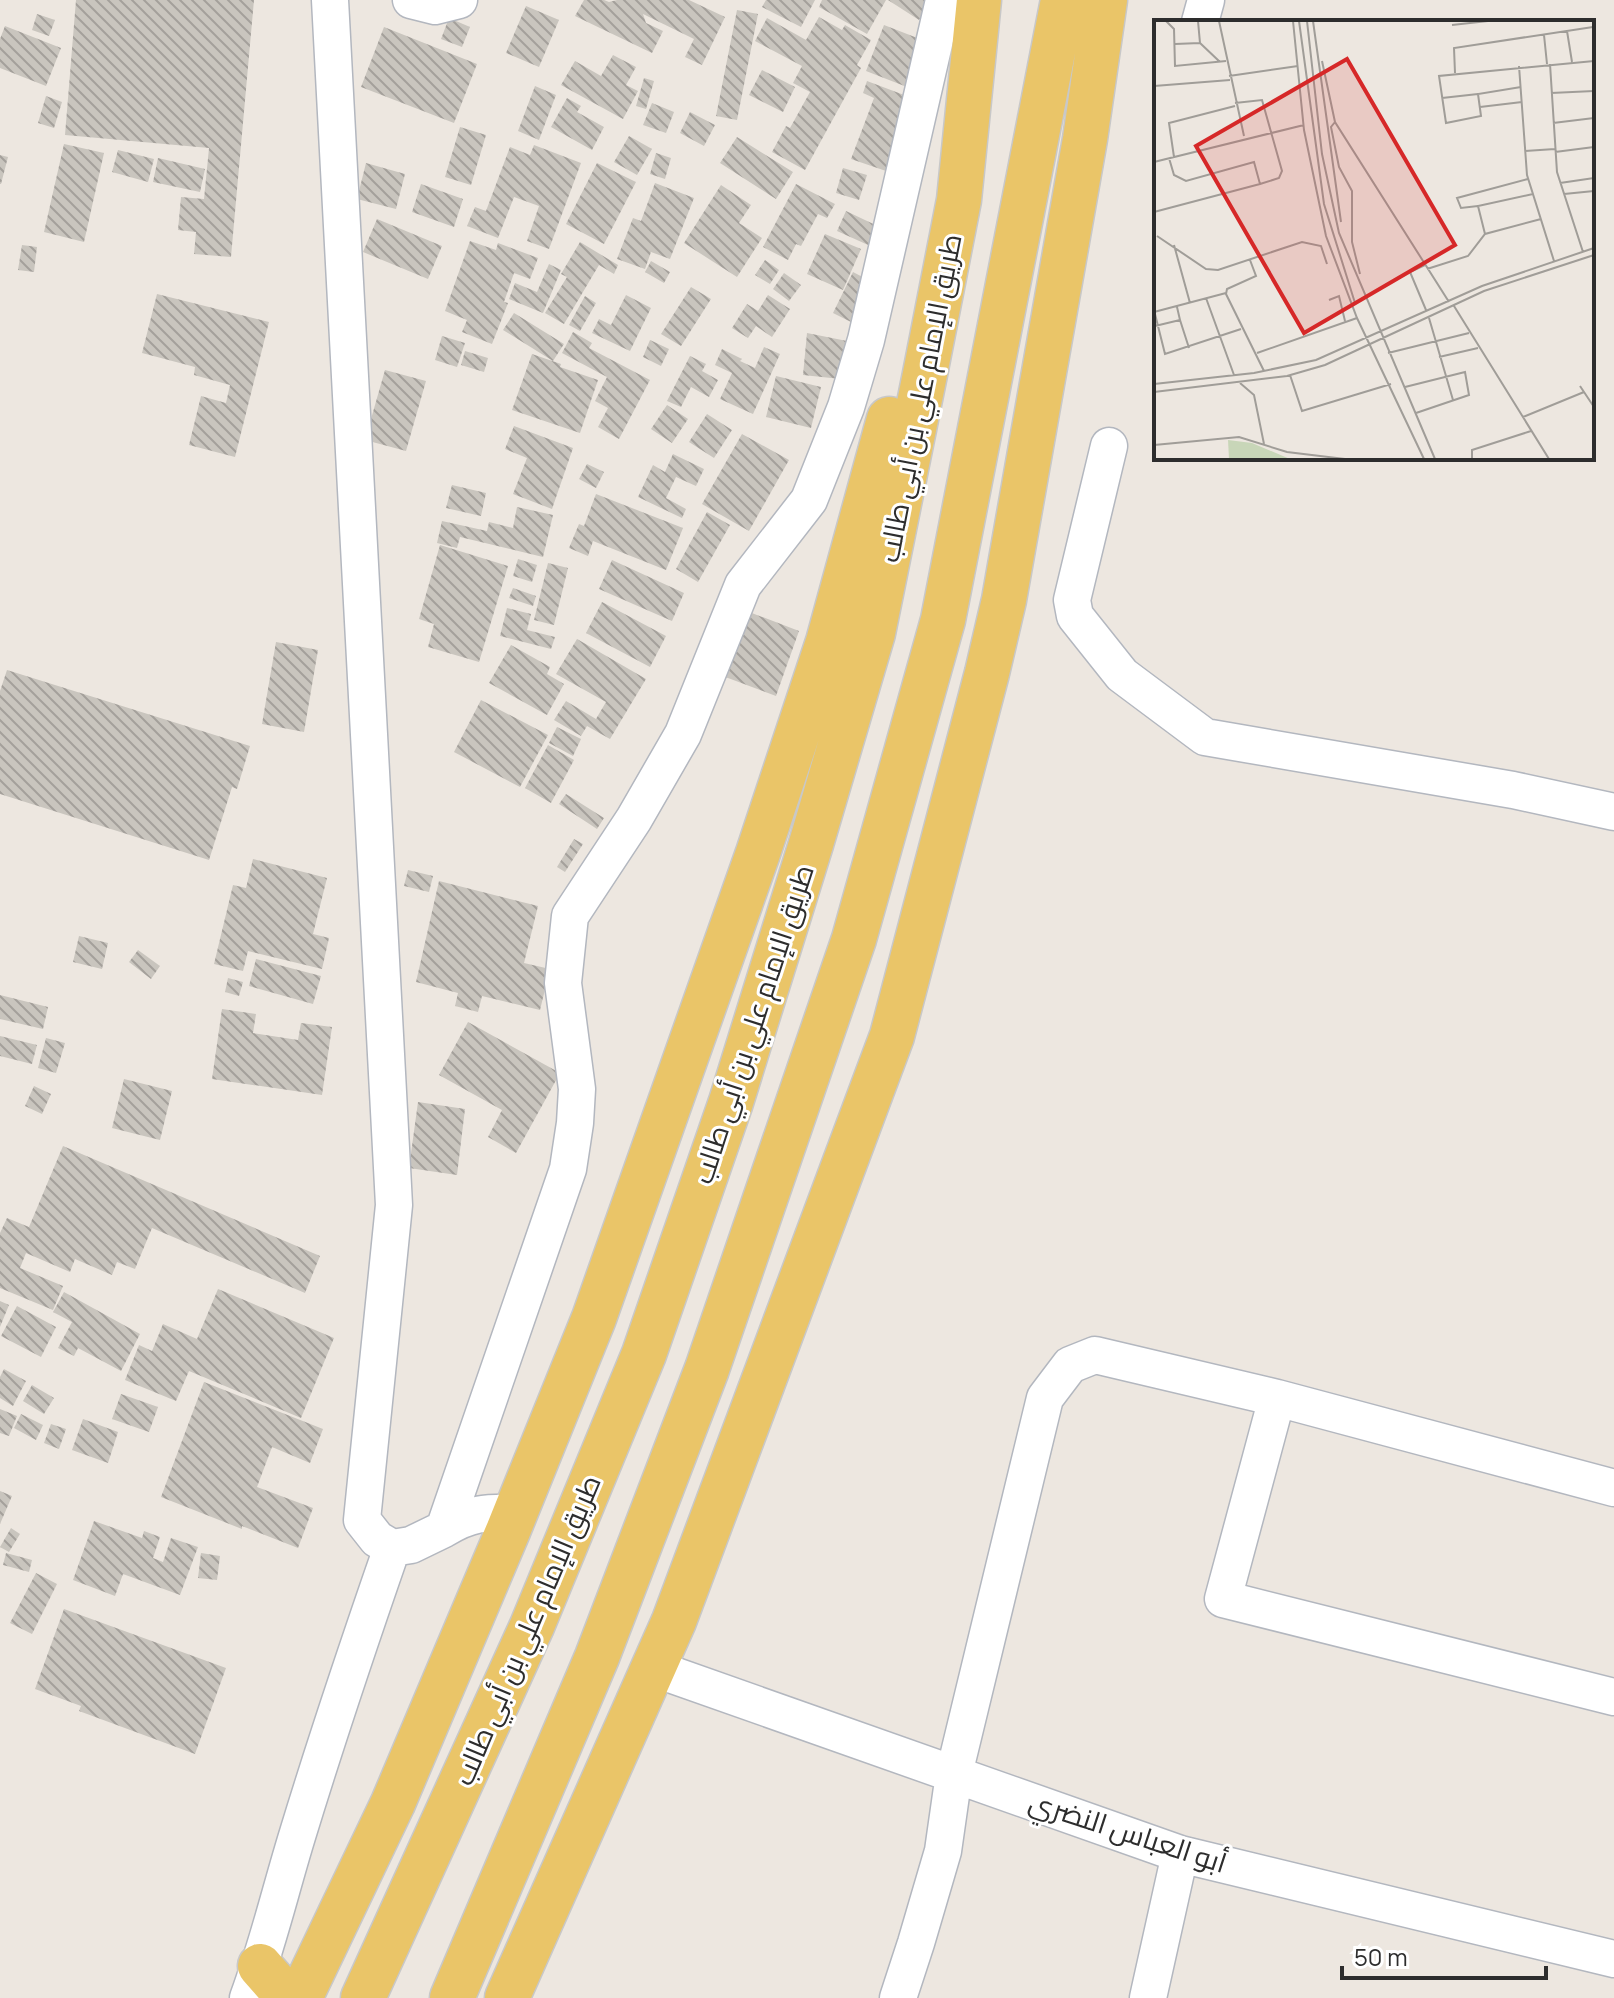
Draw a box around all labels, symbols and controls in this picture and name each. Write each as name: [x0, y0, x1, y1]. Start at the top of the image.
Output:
inset map: [1154, 20, 1594, 460]
street label: طريق الإمام علي بن أبي طالب: [869, 230, 973, 566]
street label: طريق الإمام علي بن أبي طالب: [682, 859, 825, 1190]
street label: طريق الإمام علي بن أبي طالب: [443, 1469, 612, 1792]
street label: أبو العباس النضري: [1023, 1781, 1232, 1885]
scale bar: [1342, 1930, 1546, 1980]
text: 50 m: [1354, 1940, 1408, 1973]

